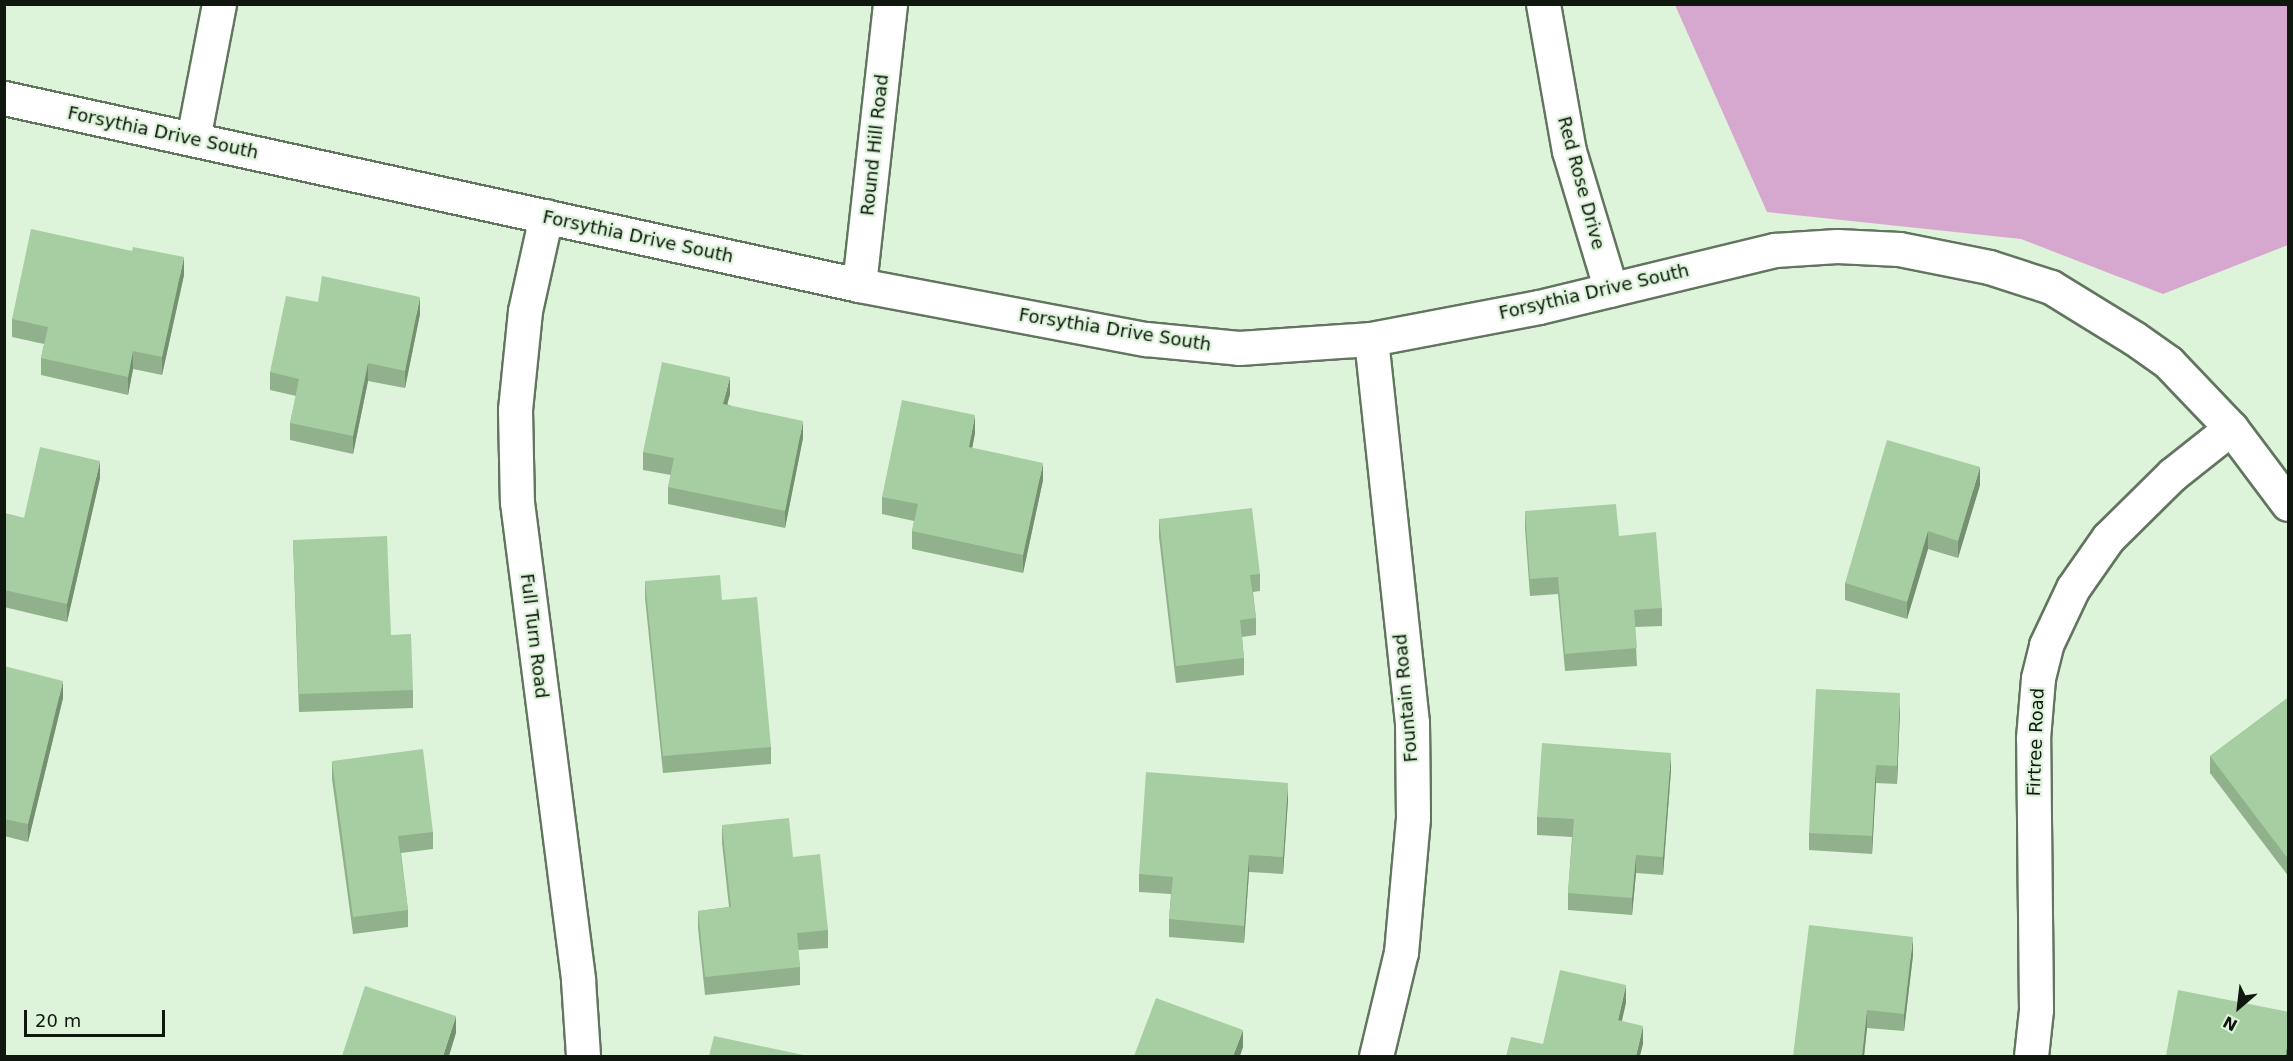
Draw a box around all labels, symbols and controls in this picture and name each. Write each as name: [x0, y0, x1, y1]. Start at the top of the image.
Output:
street label: Round Hill Road: [857, 73, 893, 217]
street label: Forsythia Drive South: [66, 102, 260, 164]
street label: Red Rose Drive: [1553, 114, 1609, 252]
street label: Forsythia Drive South: [541, 206, 735, 268]
street label: Forsythia Drive South: [1497, 260, 1691, 324]
street label: Forsythia Drive South: [1017, 304, 1213, 356]
street label: Full Turn Road: [516, 572, 552, 700]
street label: Fountain Road: [1390, 633, 1422, 763]
street label: Firtree Road: [2023, 687, 2049, 797]
north arrow: [2209, 977, 2269, 1037]
scale bar: [27, 998, 168, 1036]
text: 20 m: [35, 1010, 81, 1031]
text: N: [2220, 1012, 2241, 1035]

